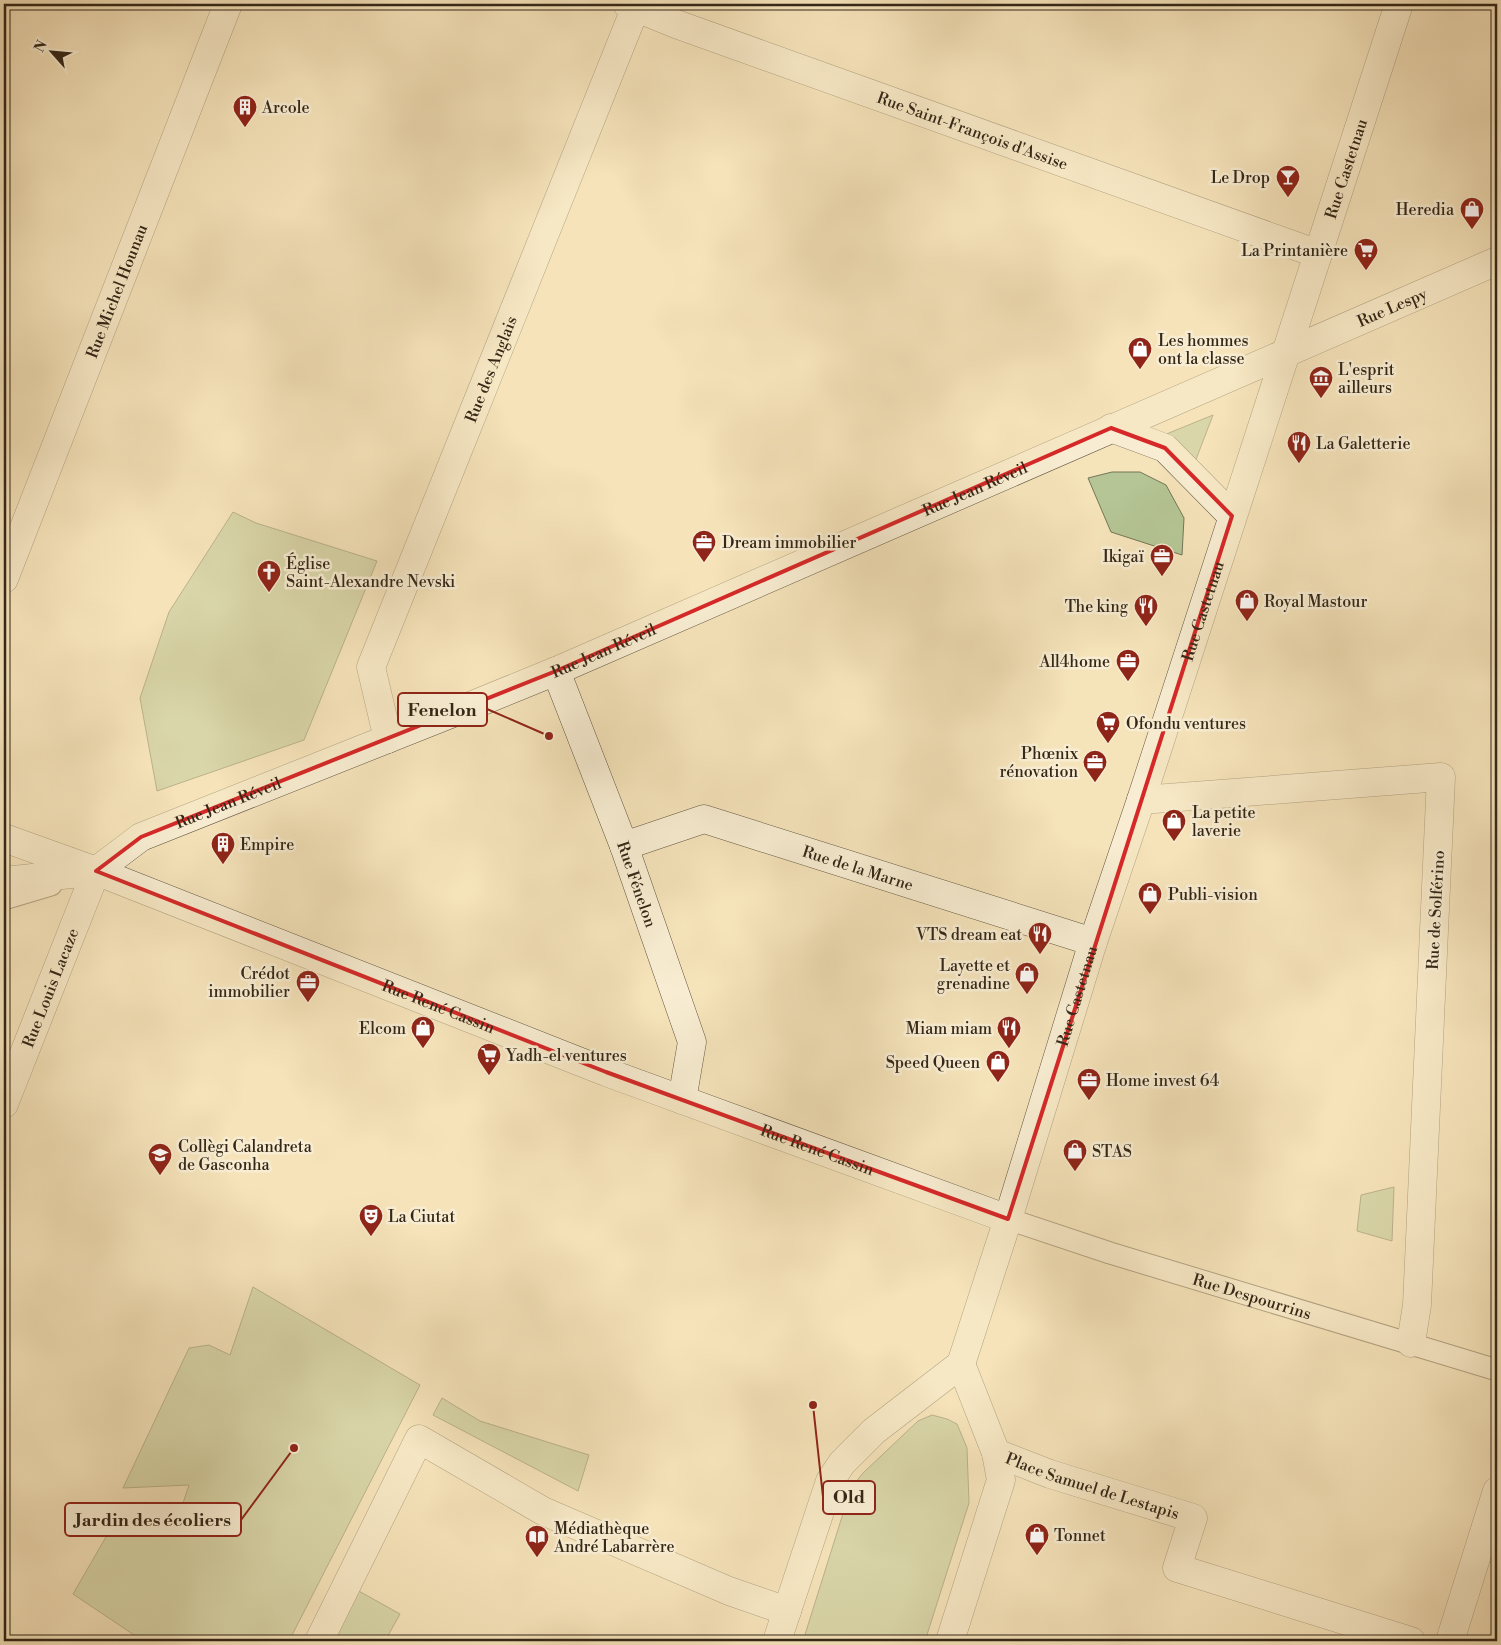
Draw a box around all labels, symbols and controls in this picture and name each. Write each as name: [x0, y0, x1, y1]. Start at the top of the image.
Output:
north arrow: [28, 28, 78, 78]
text: N: [31, 38, 52, 56]
street label: Rue Saint-François d'Assise: [874, 88, 1070, 175]
building icon: Arcole: [232, 94, 258, 128]
place label: Arcole: [261, 98, 310, 118]
street label: Rue Castetnau: [1321, 116, 1372, 221]
bar icon: Le Drop: [1275, 164, 1301, 198]
place label: Le Drop: [1211, 168, 1270, 188]
shop icon: Heredia: [1459, 196, 1485, 230]
place label: Heredia: [1396, 200, 1455, 220]
street label: Rue Michel Hounau: [82, 221, 152, 361]
supermarket icon: La Printanière: [1353, 237, 1379, 271]
place label: La Printanière: [1241, 241, 1348, 261]
street label: Rue Lespy: [1354, 284, 1430, 332]
street label: Rue des Anglais: [461, 313, 522, 426]
place label: Les hommes ont la classe: [1158, 331, 1249, 369]
shop icon: Les hommes ont la classe: [1127, 336, 1153, 370]
place label: L'esprit ailleurs: [1338, 360, 1395, 398]
museum icon: L'esprit ailleurs: [1308, 365, 1334, 399]
restaurant icon: La Galetterie: [1286, 430, 1312, 464]
place label: La Galetterie: [1316, 434, 1411, 454]
street label: Rue Jean Réveil: [920, 458, 1031, 521]
office icon: Dream immobilier: [691, 529, 717, 563]
place label: Dream immobilier: [722, 533, 857, 553]
office icon: Ikigaï: [1149, 543, 1175, 577]
place label: Ikigaï: [1103, 547, 1145, 567]
place label: Église Saint-Alexandre Nevski: [286, 552, 455, 592]
church icon: Église Saint-Alexandre Nevski: [256, 559, 282, 593]
street label: Rue Castetnau: [1178, 559, 1229, 664]
shop icon: Royal Mastour: [1234, 588, 1260, 622]
place label: Royal Mastour: [1264, 592, 1367, 612]
restaurant icon: The king: [1133, 593, 1159, 627]
place label: The king: [1065, 597, 1129, 617]
street label: Rue Jean Réveil: [548, 620, 659, 683]
office icon: All4home: [1115, 648, 1141, 682]
place label: All4home: [1038, 652, 1110, 672]
callout: Fenelon: [398, 693, 487, 726]
text: Fenelon: [407, 699, 477, 722]
supermarket icon: Ofondu ventures: [1095, 710, 1121, 744]
place label: Ofondu ventures: [1126, 714, 1246, 734]
place label: Phœnix rénovation: [999, 744, 1079, 782]
office icon: Phœnix rénovation: [1082, 749, 1108, 783]
street label: Rue Jean Réveil: [172, 773, 284, 833]
place label: La petite laverie: [1192, 803, 1256, 841]
shop icon: La petite laverie: [1161, 808, 1187, 842]
building icon: Empire: [210, 831, 236, 865]
place label: Empire: [240, 835, 294, 855]
street label: Rue Fénelon: [612, 839, 661, 931]
street label: Rue de la Marne: [800, 842, 916, 896]
street label: Rue de Solférino: [1423, 850, 1449, 970]
shop icon: Publi-vision: [1137, 881, 1163, 915]
place label: Publi-vision: [1168, 885, 1258, 905]
restaurant icon: VTS dream eat: [1027, 921, 1053, 955]
place label: VTS dream eat: [915, 925, 1022, 945]
street label: Rue Louis Lacaze: [18, 926, 83, 1051]
street label: Rue Castetnau: [1053, 944, 1102, 1049]
place label: Layette et grenadine: [937, 956, 1010, 994]
shop icon: Layette et grenadine: [1014, 961, 1040, 995]
place label: Crédot immobilier: [208, 964, 290, 1002]
office icon: Crédot immobilier: [295, 969, 321, 1003]
street label: Rue René Cassin: [379, 976, 498, 1038]
shop icon: Elcom: [410, 1015, 436, 1049]
restaurant icon: Miam miam: [996, 1015, 1022, 1049]
place label: Elcom: [359, 1019, 406, 1039]
place label: Miam miam: [906, 1019, 992, 1039]
supermarket icon: Yadh-el ventures: [476, 1042, 502, 1076]
place label: Yadh-el ventures: [505, 1046, 627, 1066]
shop icon: Speed Queen: [985, 1049, 1011, 1083]
place label: Speed Queen: [886, 1053, 980, 1073]
office icon: Home invest 64: [1076, 1067, 1102, 1101]
place label: Home invest 64: [1106, 1071, 1220, 1091]
street label: Rue René Cassin: [757, 1120, 877, 1180]
place label: Collègi Calandreta de Gasconha: [178, 1137, 313, 1175]
shop icon: STAS: [1062, 1138, 1088, 1172]
school or university icon: Collègi Calandreta de Gasconha: [147, 1142, 173, 1176]
place label: STAS: [1092, 1142, 1132, 1162]
theatre icon: La Ciutat: [358, 1203, 384, 1237]
place label: La Ciutat: [388, 1207, 455, 1227]
street label: Rue Despourrins: [1190, 1270, 1314, 1324]
street label: Place Samuel de Lestapis: [1002, 1449, 1182, 1524]
callout: Old: [823, 1481, 875, 1514]
text: Old: [833, 1486, 865, 1509]
callout: Jardin des écoliers: [65, 1503, 241, 1536]
text: Jardin des écoliers: [72, 1509, 231, 1532]
place label: Médiathèque André Labarrère: [553, 1519, 675, 1557]
shop icon: Tonnet: [1024, 1522, 1050, 1556]
library icon: Médiathèque André Labarrère: [524, 1524, 550, 1558]
place label: Tonnet: [1054, 1526, 1106, 1546]

